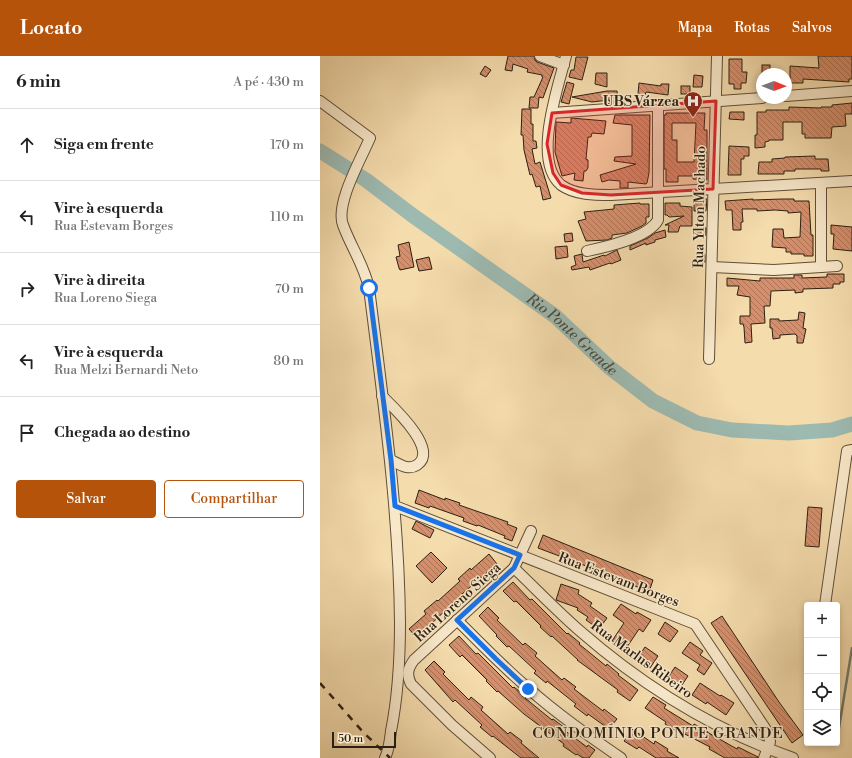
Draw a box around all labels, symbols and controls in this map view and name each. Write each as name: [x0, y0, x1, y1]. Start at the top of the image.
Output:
text: Locato: [20, 16, 82, 40]
text: Mapa: [678, 19, 712, 37]
text: Rotas: [734, 19, 770, 37]
text: Salvos: [792, 19, 832, 37]
north arrow: [756, 68, 792, 104]
text: 6 min: [16, 71, 61, 93]
text: A pé · 430 m: [233, 74, 304, 90]
hospital icon: UBS Várzea: [682, 90, 704, 118]
place label: UBS Várzea: [603, 93, 679, 111]
icon: ahead: [16, 134, 38, 156]
text: Siga em frente: [54, 135, 154, 154]
text: 170 m: [270, 137, 304, 153]
street label: Rua Ylton Machado: [690, 145, 710, 268]
text: Vire à esquerda: [54, 199, 163, 218]
icon: left: [16, 206, 38, 228]
text: 110 m: [270, 209, 304, 225]
text: Rua Estevam Borges: [54, 218, 173, 234]
text: Vire à direita: [54, 271, 145, 290]
icon: right: [16, 278, 38, 300]
route start: [360, 279, 378, 297]
text: 70 m: [275, 281, 304, 297]
water label: Rio Ponte Grande: [522, 289, 621, 380]
text: Rua Loreno Siega: [54, 290, 157, 306]
text: Vire à esquerda: [54, 343, 163, 362]
icon: left: [16, 350, 38, 372]
text: 80 m: [273, 353, 304, 369]
text: Rua Melzi Bernardi Neto: [54, 362, 198, 378]
icon: arrive: [16, 422, 38, 444]
text: Chegada ao destino: [54, 423, 190, 442]
button: Salvar: [16, 480, 156, 518]
button: Compartilhar: [164, 480, 304, 518]
street label: Rua Estevam Borges: [555, 549, 682, 611]
street label: Rua Loreno Siega: [410, 558, 506, 647]
map controls: [804, 602, 840, 746]
button: +: [804, 602, 840, 638]
street label: Rua Marlus Ribeiro: [587, 617, 696, 703]
button: −: [804, 638, 840, 674]
button: locate: [804, 674, 840, 710]
route end: [519, 680, 537, 698]
button: layers: [804, 710, 840, 746]
district label: CONDOMÍNIO PONTE GRANDE: [532, 723, 784, 743]
scale bar: [332, 730, 396, 749]
text: 50 m: [338, 732, 363, 746]

